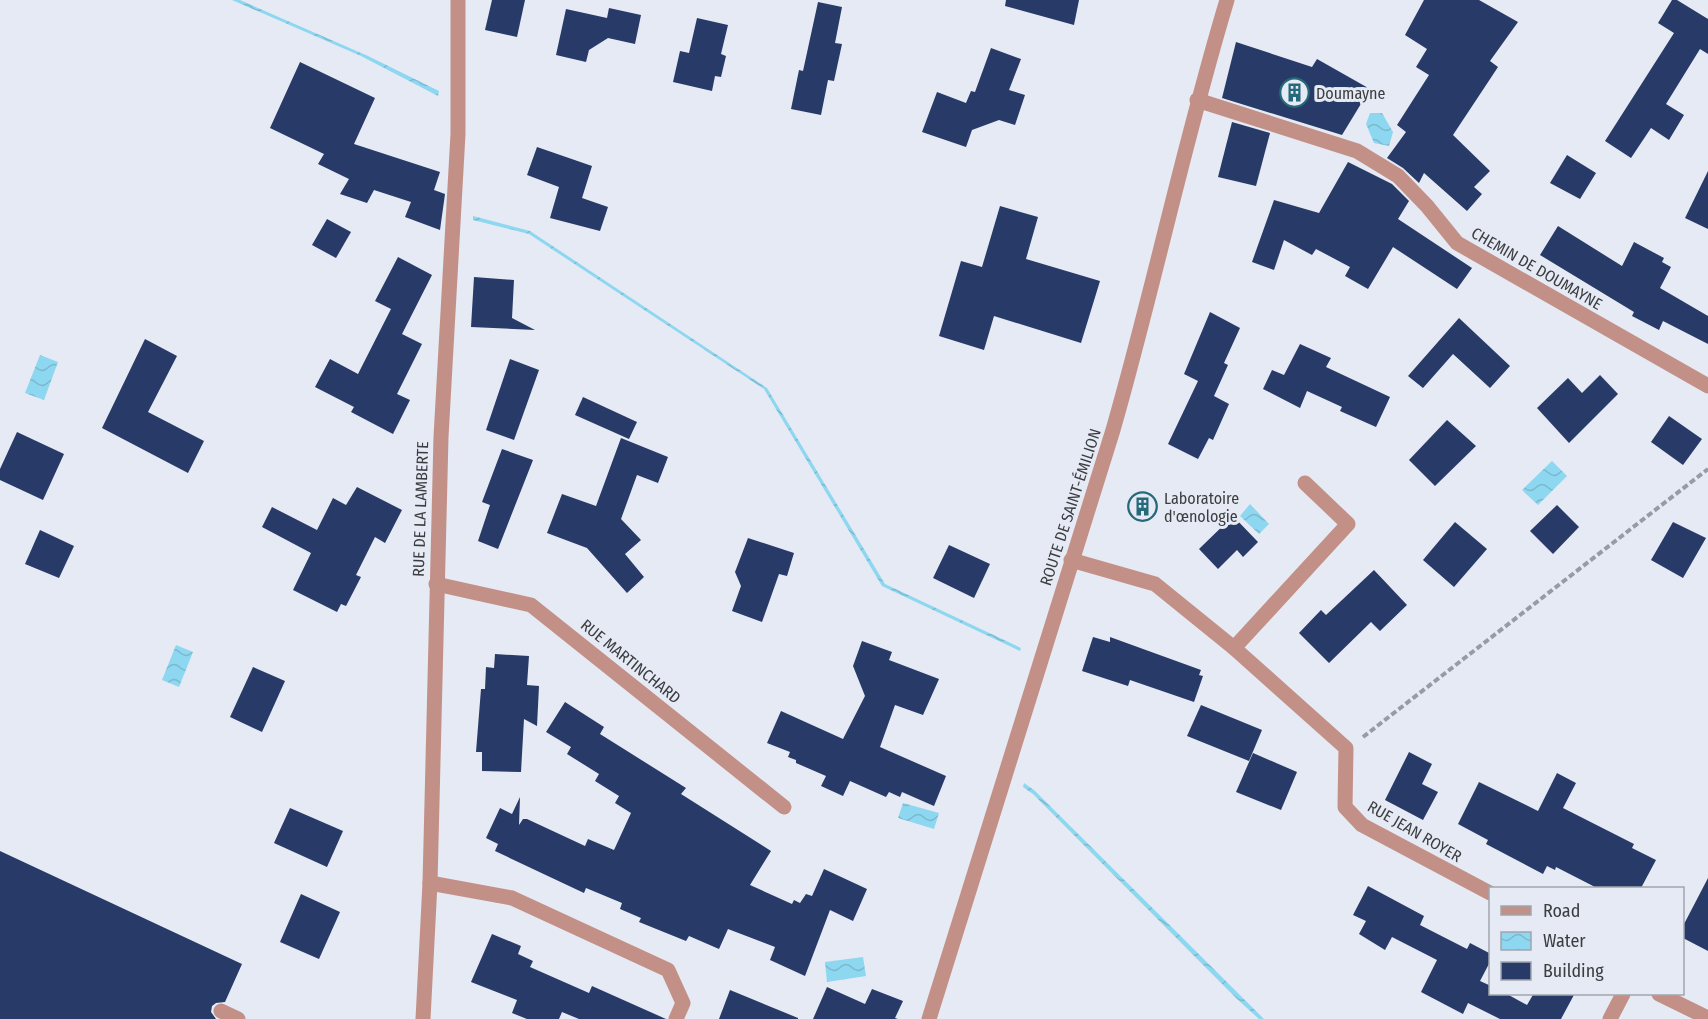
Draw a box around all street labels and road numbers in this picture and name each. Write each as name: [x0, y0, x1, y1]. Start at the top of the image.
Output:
street label: CHEMIN DE DOUMAYNE: [1468, 223, 1606, 314]
street label: ROUTE DE SAINT-ÉMILION: [1036, 426, 1105, 588]
street label: RUE DE LA LAMBERTE: [409, 441, 432, 577]
street label: RUE MARTINCHARD: [577, 615, 684, 707]
street label: RUE JEAN ROYER: [1364, 797, 1465, 866]

